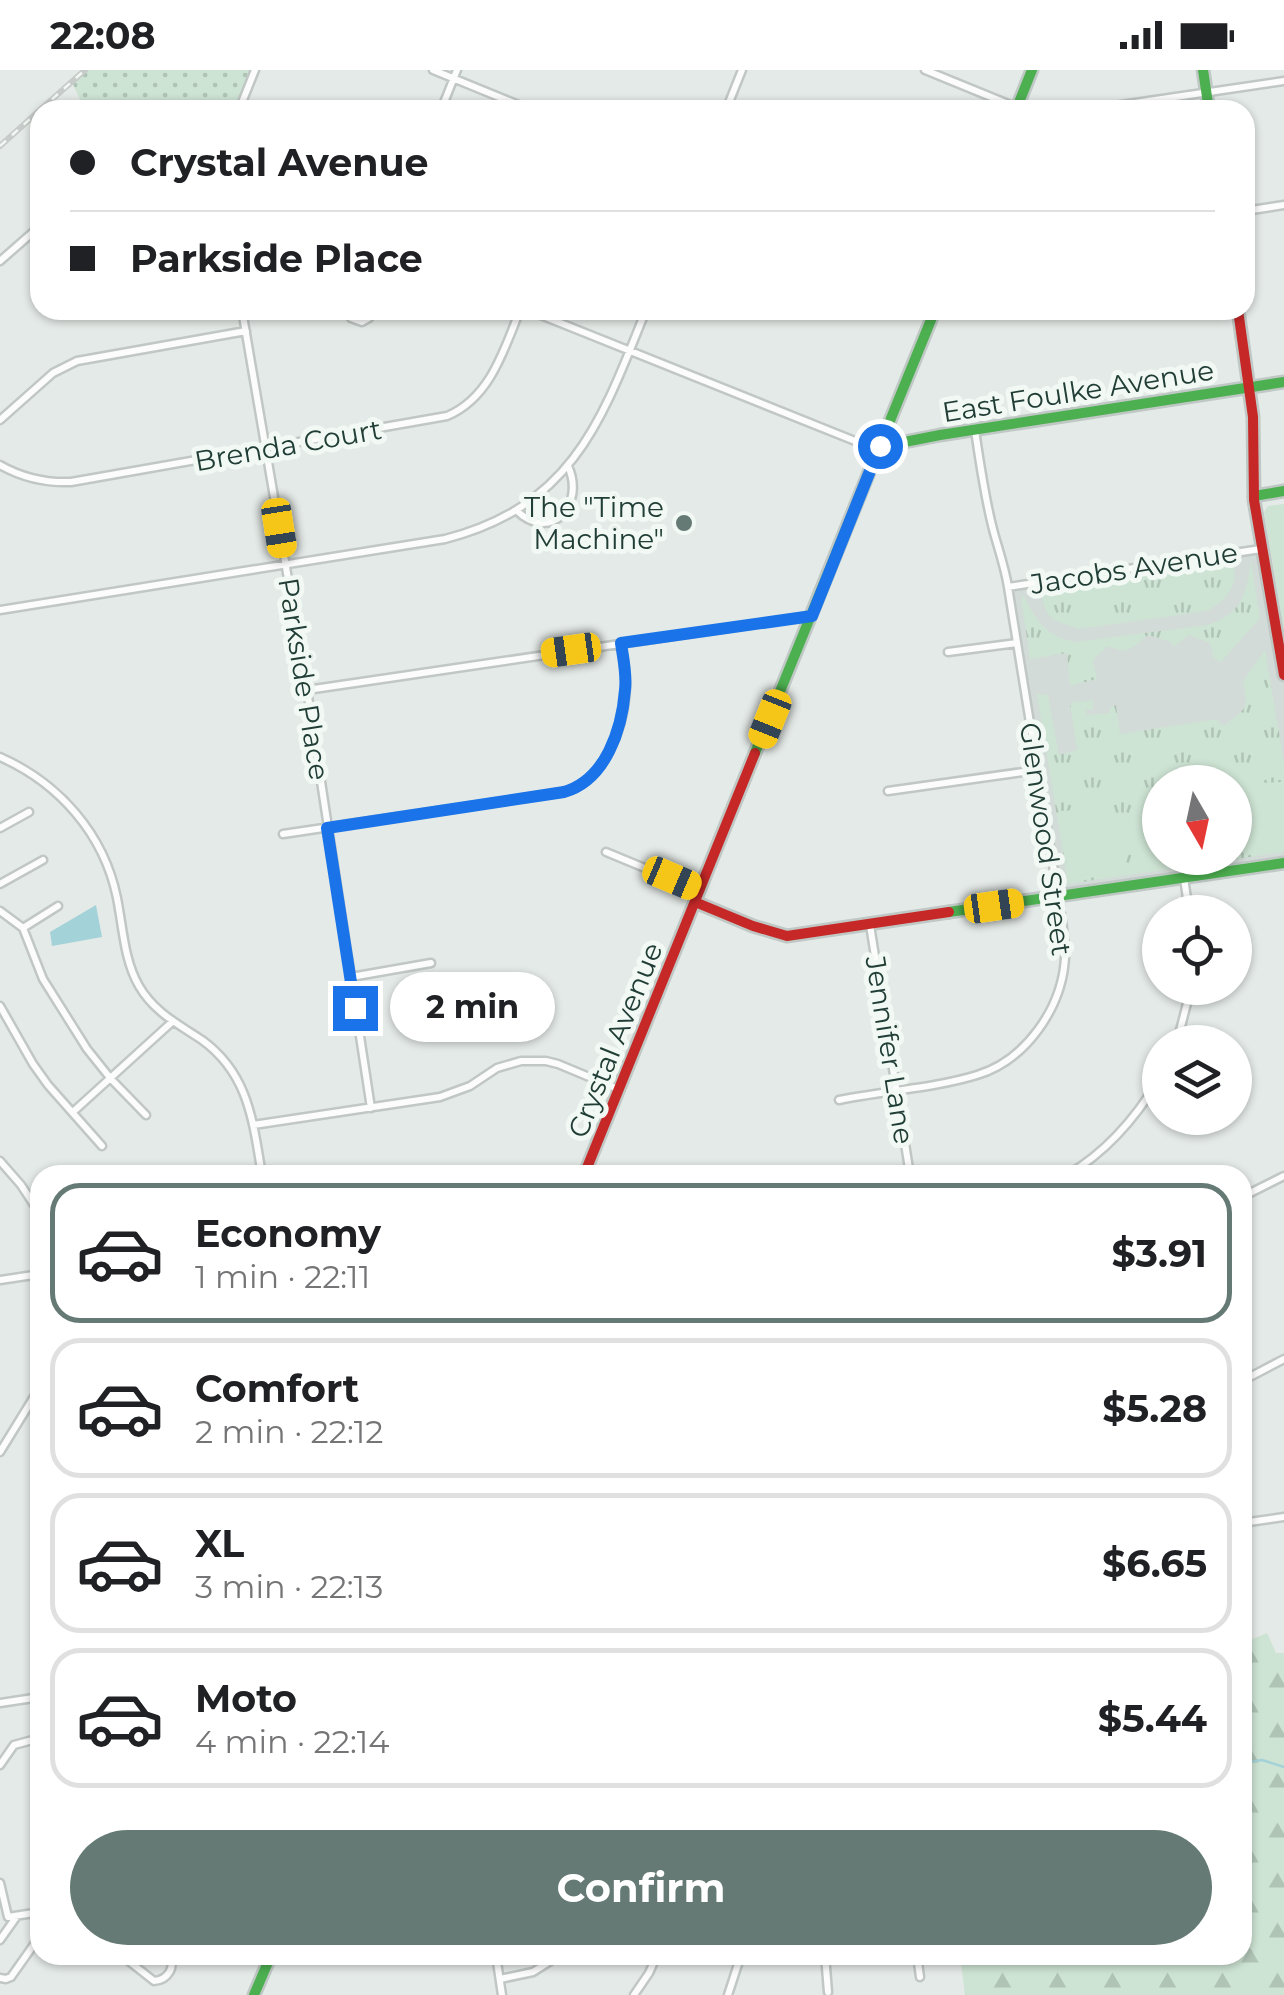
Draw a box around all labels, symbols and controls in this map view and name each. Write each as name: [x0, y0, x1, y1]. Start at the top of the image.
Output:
text: 22:08: [50, 12, 156, 59]
text: Crystal Avenue: [130, 139, 428, 186]
text: Parkside Place: [130, 235, 423, 282]
street label: East Foulke Avenue: [940, 353, 1216, 429]
street label: Brenda Court: [192, 412, 384, 478]
route start: [858, 424, 903, 469]
place label: The "Time Machine": [524, 490, 664, 556]
car: [259, 496, 299, 560]
marker: The "Time Machine": [673, 512, 695, 534]
street label: Jacobs Avenue: [1027, 535, 1240, 601]
street label: Parkside Place: [271, 575, 337, 783]
car: [539, 631, 603, 669]
car: [745, 686, 795, 752]
street label: Glenwood Street: [1013, 720, 1079, 958]
north arrow: [1142, 765, 1252, 875]
map controls: [1142, 765, 1252, 1135]
car: [639, 852, 705, 904]
car: [962, 887, 1026, 925]
button: locate: [1142, 895, 1252, 1005]
street label: Crystal Avenue: [560, 937, 670, 1143]
street label: Jennifer Lane: [858, 953, 922, 1146]
callout: 2 min: [390, 973, 555, 1043]
route end: [333, 986, 378, 1031]
text: 2 min: [426, 987, 519, 1026]
button: layers: [1142, 1025, 1252, 1135]
icon: car: [75, 1208, 165, 1298]
text: Economy: [195, 1210, 381, 1257]
text: $3.91: [1111, 1230, 1207, 1277]
text: 1 min · 22:11: [195, 1257, 370, 1296]
icon: car: [75, 1363, 165, 1453]
text: Comfort: [195, 1365, 359, 1412]
text: $5.28: [1102, 1385, 1207, 1432]
text: 2 min · 22:12: [195, 1412, 383, 1451]
icon: car: [75, 1518, 165, 1608]
text: XL: [195, 1520, 244, 1567]
text: $6.65: [1102, 1540, 1207, 1587]
text: 3 min · 22:13: [195, 1567, 383, 1606]
icon: car: [75, 1673, 165, 1763]
text: Moto: [195, 1675, 297, 1722]
text: $5.44: [1098, 1695, 1207, 1742]
text: 4 min · 22:14: [195, 1722, 389, 1761]
button: Confirm: [70, 1830, 1212, 1945]

